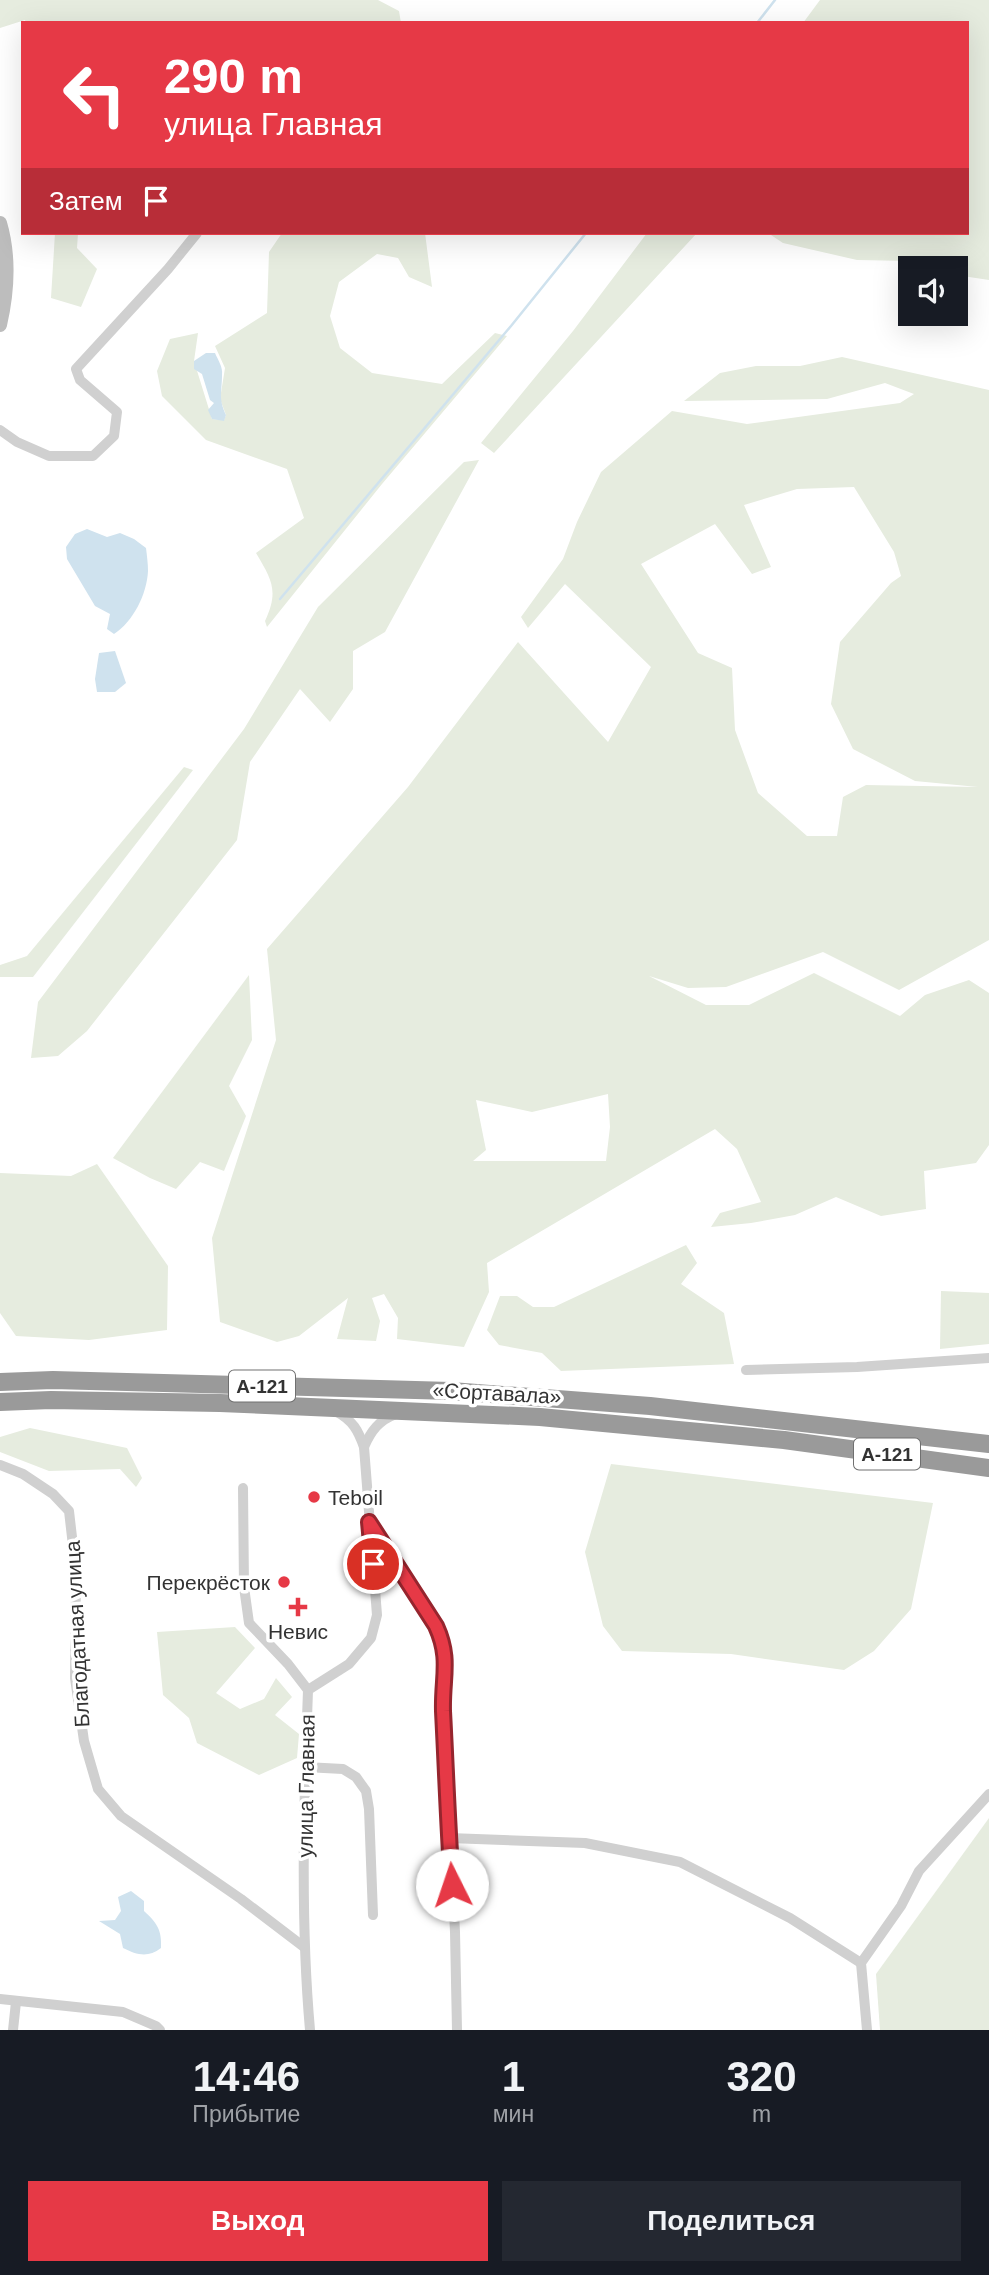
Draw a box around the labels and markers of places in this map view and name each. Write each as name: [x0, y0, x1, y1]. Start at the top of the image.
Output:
place label: Teboil: [328, 1486, 383, 1509]
marker: Teboil: [306, 1489, 322, 1505]
pin: [343, 1534, 403, 1594]
place label: Перекрёсток: [147, 1571, 271, 1594]
marker: Перекрёсток: [276, 1574, 292, 1590]
marker: Невис: [290, 1599, 306, 1615]
place label: Невис: [268, 1620, 328, 1643]

